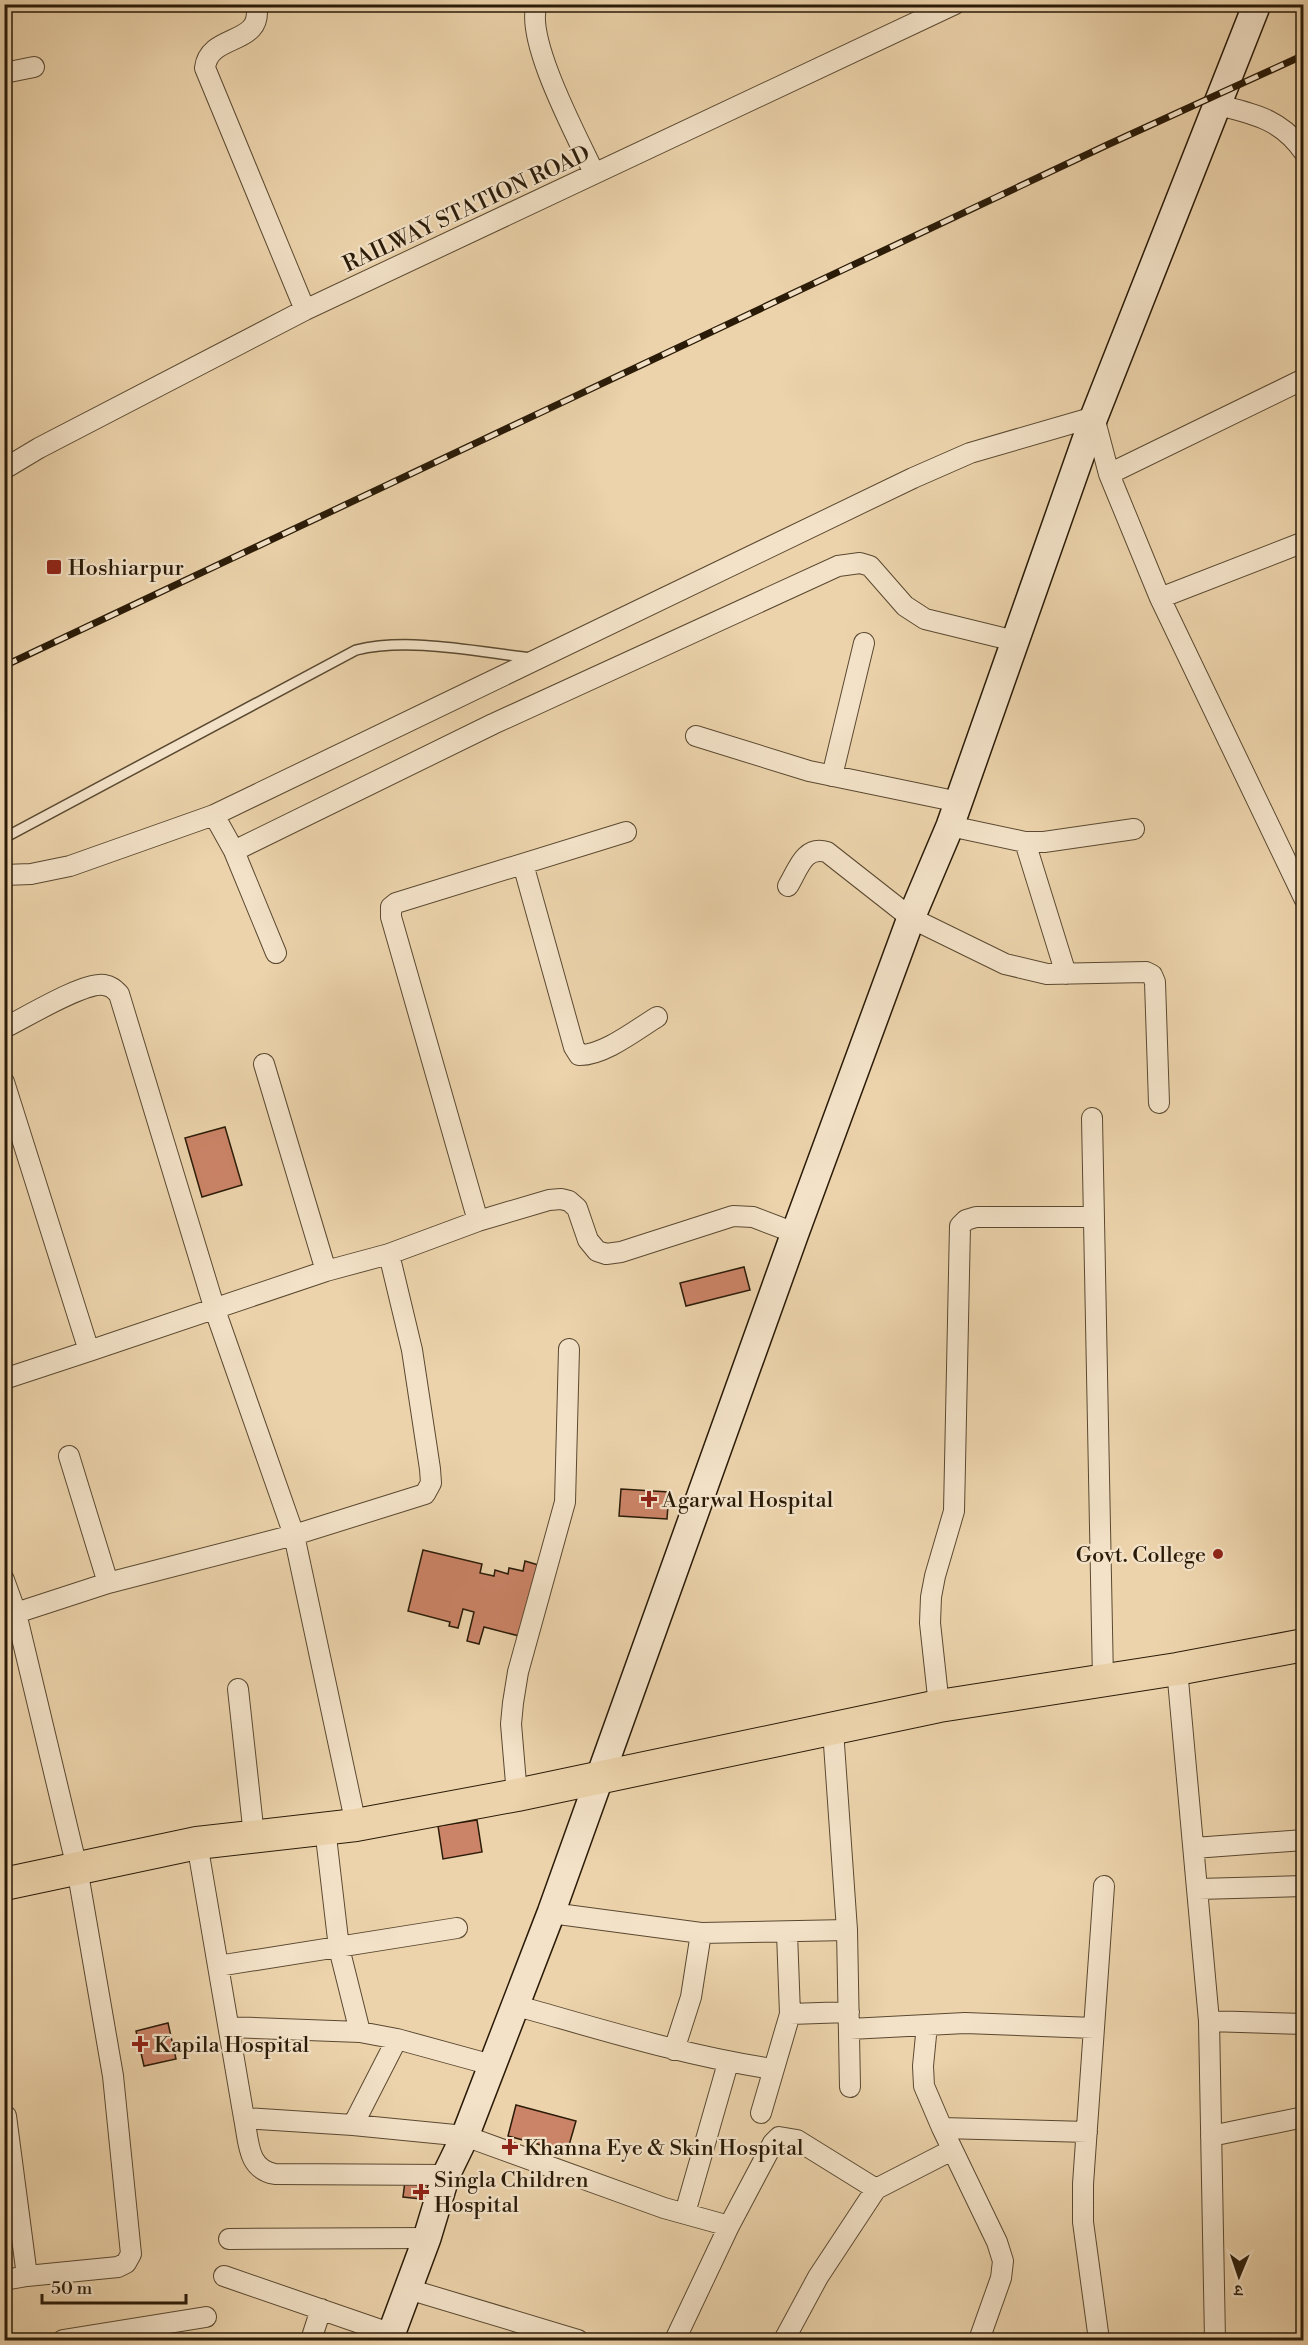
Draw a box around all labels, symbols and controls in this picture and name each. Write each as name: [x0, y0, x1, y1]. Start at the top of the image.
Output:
street label: RAILWAY STATION ROAD: [339, 140, 594, 278]
place label: Hoshiarpur: [68, 555, 184, 582]
marker: Hoshiarpur: [45, 558, 63, 576]
place label: Agarwal Hospital: [661, 1487, 834, 1514]
marker: Agarwal Hospital: [640, 1490, 658, 1508]
place label: Govt. College: [1076, 1542, 1206, 1569]
marker: Govt. College: [1211, 1547, 1225, 1561]
place label: Kapila Hospital: [154, 2032, 310, 2059]
marker: Kapila Hospital: [131, 2035, 149, 2053]
place label: Khanna Eye & Skin Hospital: [524, 2135, 804, 2162]
marker: Khanna Eye & Skin Hospital: [501, 2138, 519, 2156]
place label: Singla Children Hospital: [434, 2167, 589, 2219]
marker: Singla Children Hospital: [412, 2183, 430, 2201]
north arrow: [1209, 2246, 1269, 2306]
scale bar: [42, 2267, 186, 2305]
text: 50 m: [51, 2277, 93, 2300]
text: उ: [1232, 2280, 1244, 2300]

